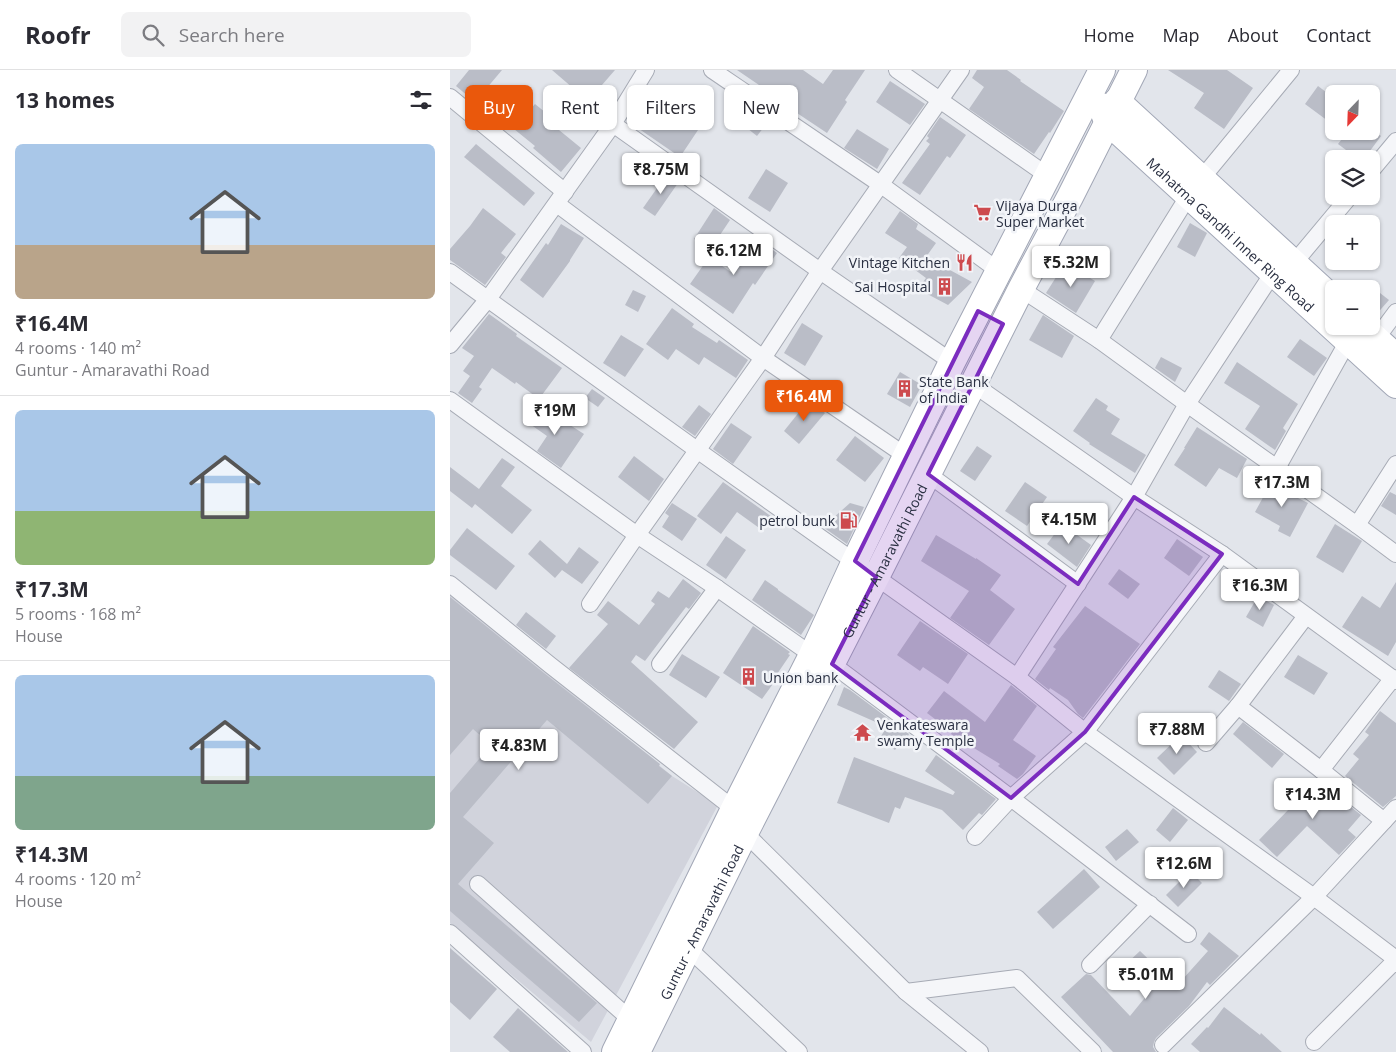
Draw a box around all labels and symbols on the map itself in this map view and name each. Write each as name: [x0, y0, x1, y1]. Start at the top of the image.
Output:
north arrow: [1325, 85, 1380, 140]
pin: ₹8.75M: [620, 152, 702, 195]
street label: Mahatma Gandhi Inner Ring Road: [1143, 153, 1319, 316]
place label: Vijaya Durga Super Market: [996, 196, 1084, 231]
supermarket icon: Vijaya Durga Super Market: [972, 203, 992, 223]
pin: ₹6.12M: [693, 234, 775, 276]
pin: ₹5.32M: [1030, 246, 1112, 288]
restaurant icon: Vintage Kitchen: [954, 252, 974, 272]
place label: Vintage Kitchen: [849, 253, 950, 272]
building icon: Sai Hospital: [935, 276, 955, 296]
place label: Sai Hospital: [855, 277, 931, 296]
place label: State Bank of India: [919, 372, 989, 407]
building icon: State Bank of India: [895, 379, 915, 399]
pin: ₹16.4M: [763, 380, 845, 422]
pin: ₹19M: [525, 394, 585, 436]
pin: ₹17.3M: [1241, 466, 1323, 508]
street label: Guntur - Amaravathi Road: [837, 480, 931, 641]
pin: ₹4.15M: [1028, 502, 1110, 545]
fuel station icon: petrol bunk: [839, 510, 859, 530]
place label: petrol bunk: [759, 511, 836, 530]
pin: ₹16.3M: [1219, 568, 1301, 611]
building icon: Union bank: [739, 667, 759, 687]
place label: Union bank: [763, 668, 839, 687]
pin: ₹7.88M: [1136, 712, 1218, 755]
place label: Venkateswara swamy Temple: [877, 715, 975, 750]
temple icon: Venkateswara swamy Temple: [853, 722, 873, 742]
pin: ₹4.83M: [478, 728, 560, 771]
pin: ₹14.3M: [1272, 778, 1354, 820]
street label: Guntur - Amaravathi Road: [655, 841, 747, 1003]
pin: ₹12.6M: [1143, 846, 1225, 889]
pin: ₹5.01M: [1105, 958, 1187, 1000]

